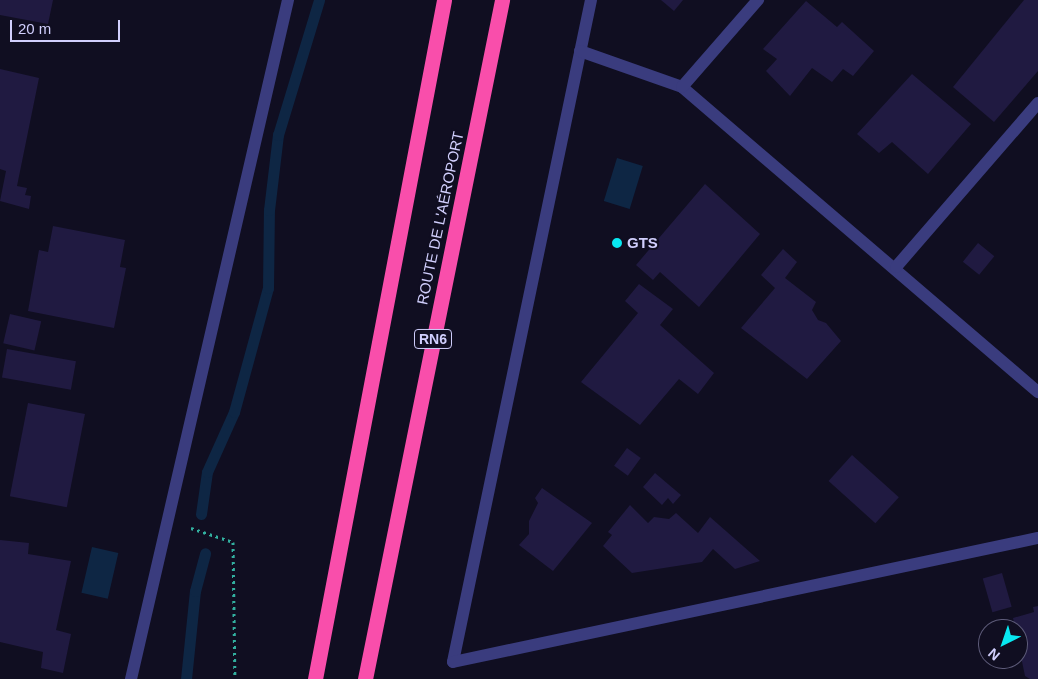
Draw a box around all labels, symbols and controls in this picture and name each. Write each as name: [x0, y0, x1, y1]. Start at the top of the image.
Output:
scale bar: [12, 10, 122, 42]
text: 20 m: [18, 20, 51, 37]
street label: ROUTE DE L'AÉROPORT: [413, 130, 467, 306]
place label: GTS: [627, 234, 658, 252]
marker: GTS: [611, 237, 623, 249]
road number: RN6: [413, 328, 453, 350]
north arrow: [978, 619, 1028, 669]
text: N: [985, 645, 1003, 664]

